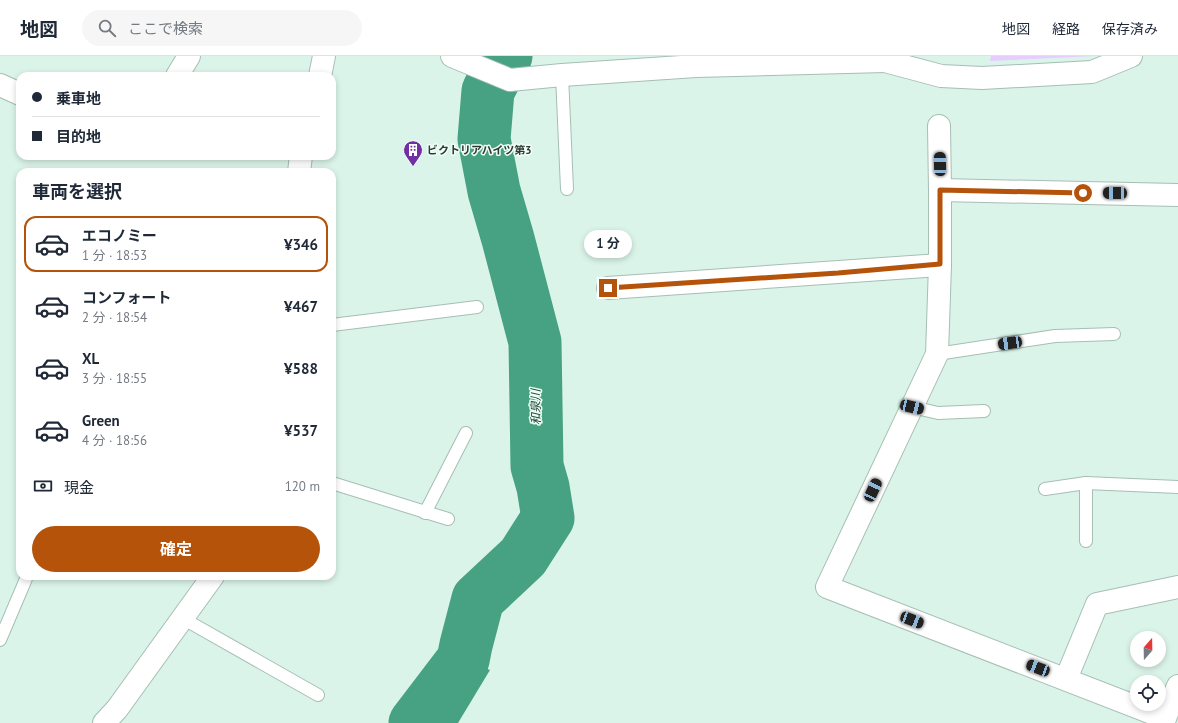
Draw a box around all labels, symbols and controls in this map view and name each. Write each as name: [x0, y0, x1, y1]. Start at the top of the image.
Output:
search box: [82, 10, 362, 46]
text: 地図: [20, 17, 58, 41]
icon: search: [96, 17, 118, 39]
text: ここで検索: [128, 19, 203, 38]
text: 地図: [1002, 20, 1030, 38]
text: 経路: [1052, 20, 1080, 38]
text: 保存済み: [1102, 20, 1158, 38]
text: 乗車地: [56, 89, 101, 108]
text: 目的地: [56, 127, 101, 146]
building icon: ビクトリアハイツ第3: [402, 139, 424, 167]
place label: ビクトリアハイツ第3: [427, 143, 532, 157]
car: [934, 152, 946, 176]
text: 車両を選択: [32, 180, 122, 203]
route start: [1074, 184, 1092, 202]
car: [1103, 187, 1127, 199]
icon: car: [34, 226, 70, 262]
text: エコノミー: [82, 226, 157, 245]
callout: 1 分: [584, 230, 632, 258]
text: ¥346: [284, 235, 318, 254]
text: 1 分: [596, 235, 620, 252]
text: 1 分 · 18:53: [82, 247, 147, 264]
route end: [599, 279, 617, 297]
icon: car: [34, 288, 70, 324]
text: コンフォート: [82, 288, 172, 307]
text: ¥467: [284, 297, 318, 316]
text: 2 分 · 18:54: [82, 309, 147, 326]
car: [997, 335, 1023, 351]
text: XL: [82, 349, 99, 368]
icon: car: [34, 350, 70, 386]
text: ¥588: [284, 359, 318, 378]
text: 3 分 · 18:55: [82, 370, 147, 387]
water label: 和泉川: [528, 387, 543, 425]
car: [899, 398, 925, 416]
text: Green: [82, 411, 120, 430]
icon: car: [34, 412, 70, 448]
text: ¥537: [284, 421, 318, 440]
text: 4 分 · 18:56: [82, 432, 147, 449]
icon: cash: [32, 475, 54, 497]
car: [862, 477, 884, 503]
text: 現金: [64, 478, 94, 497]
text: 120 m: [285, 478, 320, 495]
button: 確定: [32, 526, 320, 572]
car: [899, 610, 925, 630]
north arrow: [1130, 631, 1166, 667]
map controls: [1130, 631, 1166, 711]
car: [1025, 658, 1051, 678]
button: locate: [1130, 675, 1166, 711]

